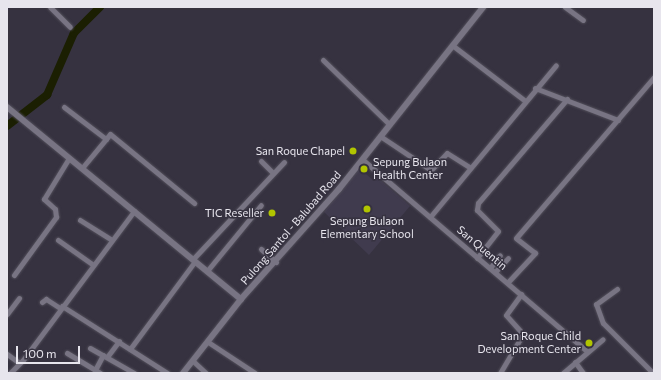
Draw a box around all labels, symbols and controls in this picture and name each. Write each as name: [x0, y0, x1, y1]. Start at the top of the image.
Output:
place label: San Roque Chapel: [256, 144, 345, 158]
marker: San Roque Chapel: [348, 146, 358, 156]
place label: Sepung Bulaon Health Center: [373, 156, 447, 182]
marker: Sepung Bulaon Health Center: [358, 163, 370, 175]
street label: Pulong Santol - Balubad Road: [238, 169, 344, 287]
marker: Sepung Bulaon Elementary School: [362, 204, 372, 214]
place label: TIC Reseller: [205, 206, 264, 220]
marker: TIC Reseller: [267, 208, 277, 218]
place label: Sepung Bulaon Elementary School: [320, 215, 414, 241]
street label: San Quentin: [454, 223, 510, 273]
place label: San Roque Child Development Center: [478, 330, 581, 356]
scale bar: [18, 338, 82, 364]
marker: San Roque Child Development Center: [584, 338, 594, 348]
text: 100 m: [23, 346, 57, 360]

